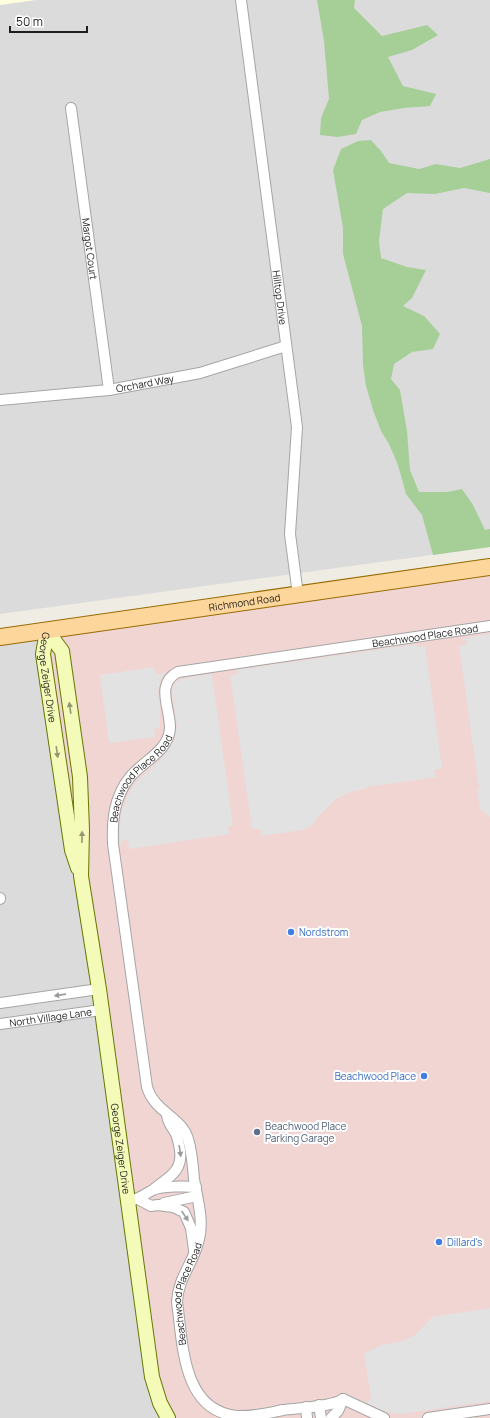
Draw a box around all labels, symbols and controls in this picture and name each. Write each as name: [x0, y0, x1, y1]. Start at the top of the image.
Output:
scale bar: [10, 8, 87, 34]
text: 50 m: [16, 13, 43, 30]
street label: Margot Court: [79, 217, 101, 280]
street label: Hilltop Drive: [269, 269, 291, 326]
street label: Orchard Way: [115, 371, 176, 396]
street label: Richmond Road: [208, 590, 281, 614]
street label: Beachwood Place Road: [371, 621, 479, 650]
street label: George Zeiger Drive: [36, 631, 60, 724]
one-way arrow: [67, 702, 73, 714]
street label: Beachwood Place Road: [106, 733, 175, 823]
one-way arrow: [54, 746, 60, 758]
one-way arrow: [79, 830, 85, 843]
place label: Nordstrom: [299, 925, 348, 939]
marker: Nordstrom: [286, 927, 296, 937]
one-way arrow: [54, 992, 66, 998]
street label: North Village Lane: [8, 1004, 93, 1030]
place label: Beachwood Place: [335, 1069, 416, 1083]
marker: Beachwood Place: [419, 1071, 429, 1081]
street label: George Zeiger Drive: [108, 1103, 134, 1195]
place label: Beachwood Place Parking Garage: [265, 1119, 346, 1145]
marker: Beachwood Place Parking Garage: [252, 1127, 262, 1137]
one-way arrow: [177, 1145, 183, 1157]
one-way arrow: [182, 1211, 189, 1222]
place label: Dillard's: [447, 1235, 482, 1249]
marker: Dillard's: [434, 1237, 444, 1247]
street label: Beachwood Place Road: [170, 1240, 205, 1346]

